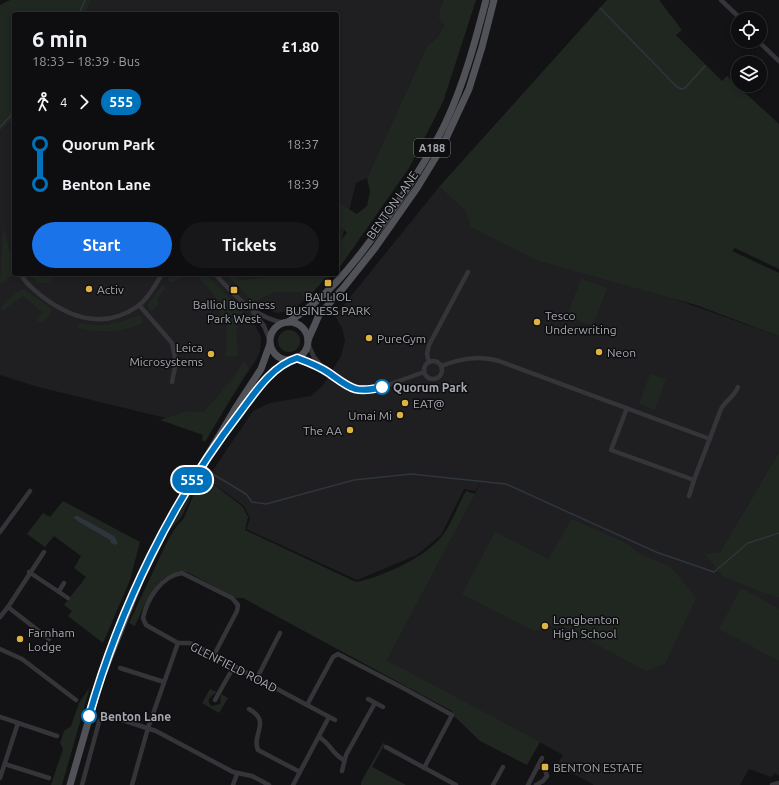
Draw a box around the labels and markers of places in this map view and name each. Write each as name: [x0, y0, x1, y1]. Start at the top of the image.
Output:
marker: BALLIOL BUSINESS PARK: [323, 278, 333, 288]
place label: Activ: [97, 283, 124, 296]
marker: Activ: [84, 284, 94, 294]
marker: Balliol Business Park West: [229, 285, 239, 295]
place label: BALLIOL BUSINESS PARK: [285, 290, 371, 317]
place label: Balliol Business Park West: [193, 298, 275, 325]
place label: Tesco Underwriting: [545, 309, 617, 336]
marker: Tesco Underwriting: [532, 317, 542, 327]
place label: PureGym: [377, 332, 426, 345]
marker: PureGym: [364, 333, 374, 343]
place label: Leica Microsystems: [129, 341, 203, 368]
place label: Neon: [607, 346, 636, 359]
marker: Neon: [594, 347, 604, 357]
marker: Leica Microsystems: [206, 349, 216, 359]
marker: Quorum Park: [374, 379, 390, 395]
place label: Quorum Park: [393, 381, 468, 394]
place label: EAT@: [413, 397, 445, 410]
marker: EAT@: [400, 398, 410, 408]
place label: Umai Mi: [348, 409, 392, 422]
marker: Umai Mi: [395, 410, 405, 420]
place label: The AA: [303, 424, 342, 437]
marker: The AA: [345, 425, 355, 435]
place label: Longbenton High School: [553, 613, 619, 640]
marker: Longbenton High School: [540, 621, 550, 631]
place label: Farnham Lodge: [28, 626, 75, 653]
marker: Farnham Lodge: [15, 634, 25, 644]
marker: Benton Lane: [81, 708, 97, 724]
place label: Benton Lane: [100, 710, 171, 723]
place label: BENTON ESTATE: [553, 761, 643, 774]
marker: BENTON ESTATE: [540, 762, 550, 772]

